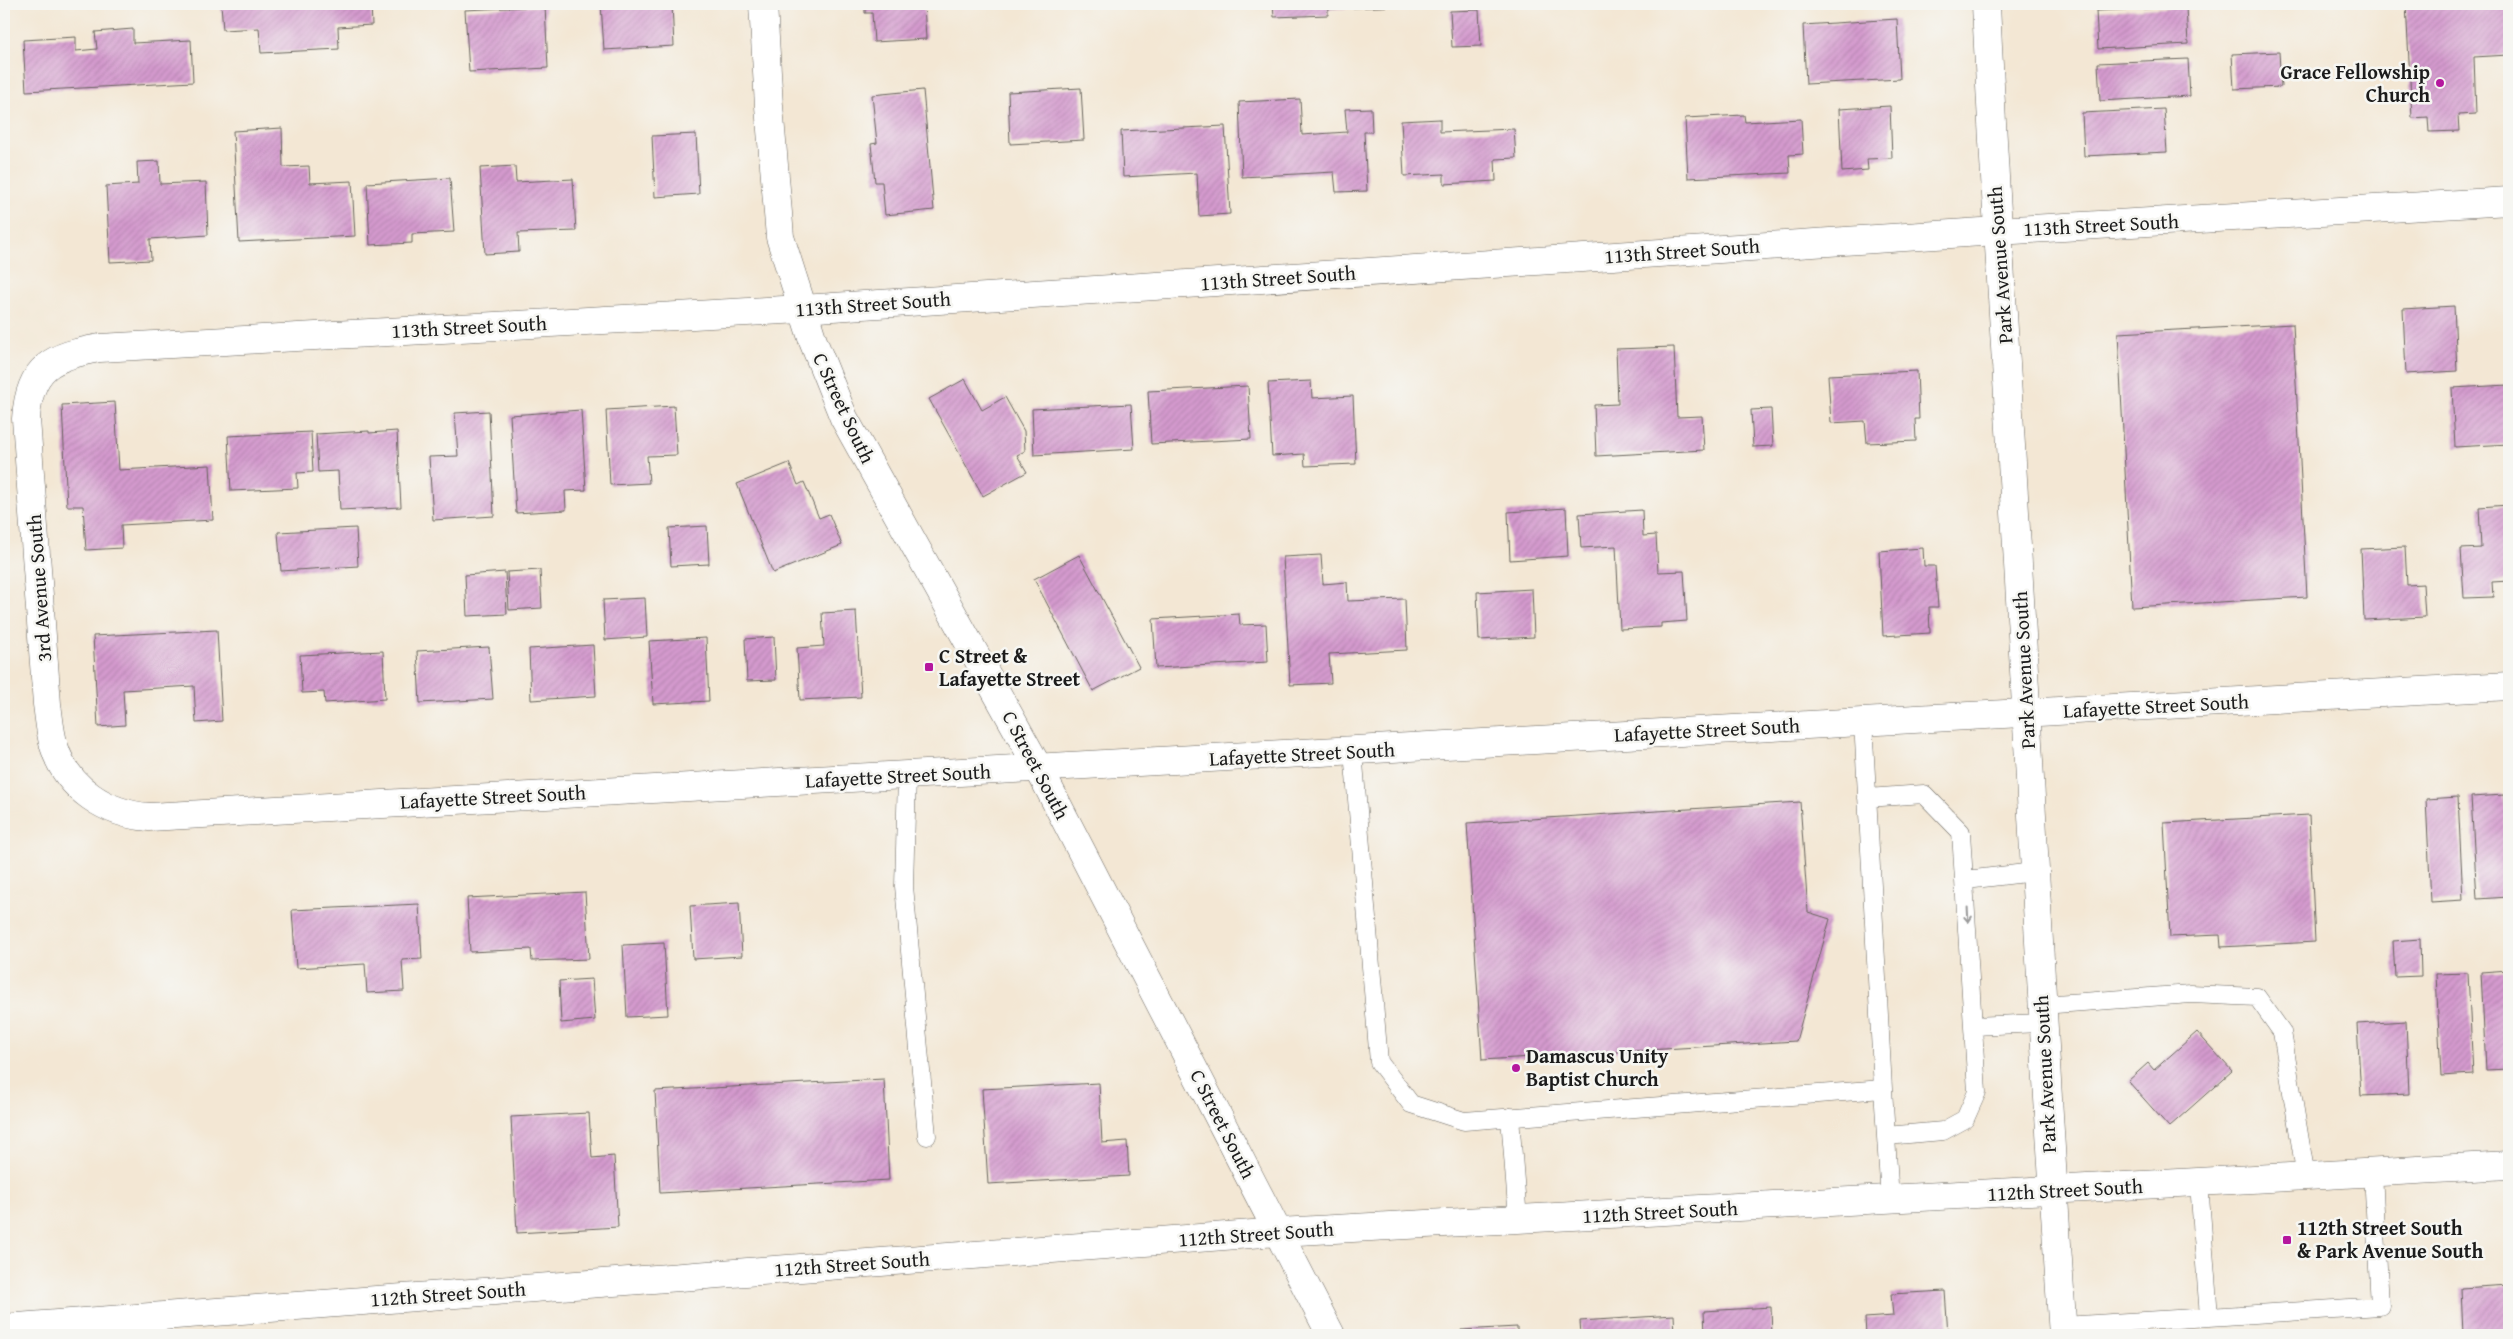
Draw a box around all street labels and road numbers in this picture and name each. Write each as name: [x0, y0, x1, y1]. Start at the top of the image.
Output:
street label: Park Avenue South: [1980, 185, 2019, 345]
street label: 113th Street South: [2022, 206, 2179, 243]
street label: 113th Street South: [1603, 231, 1761, 270]
street label: 113th Street South: [1199, 258, 1357, 297]
street label: 113th Street South: [794, 284, 952, 323]
street label: 113th Street South: [390, 308, 547, 345]
street label: C Street South: [806, 348, 883, 468]
street label: 3rd Avenue South: [19, 513, 58, 663]
street label: Park Avenue South: [2005, 590, 2042, 750]
street label: Lafayette Street South: [2062, 686, 2250, 725]
street label: C Street South: [996, 705, 1077, 824]
street label: Lafayette Street South: [1613, 710, 1801, 749]
street label: Lafayette Street South: [1208, 734, 1396, 773]
street label: Lafayette Street South: [804, 756, 992, 795]
street label: Lafayette Street South: [399, 777, 587, 816]
street label: Park Avenue South: [2026, 994, 2063, 1154]
street label: C Street South: [1183, 1064, 1263, 1184]
street label: 112th Street South: [1986, 1171, 2143, 1208]
street label: 112th Street South: [1581, 1193, 1738, 1230]
street label: 112th Street South: [1177, 1214, 1335, 1253]
street label: 112th Street South: [773, 1244, 931, 1283]
street label: 112th Street South: [369, 1274, 527, 1313]

